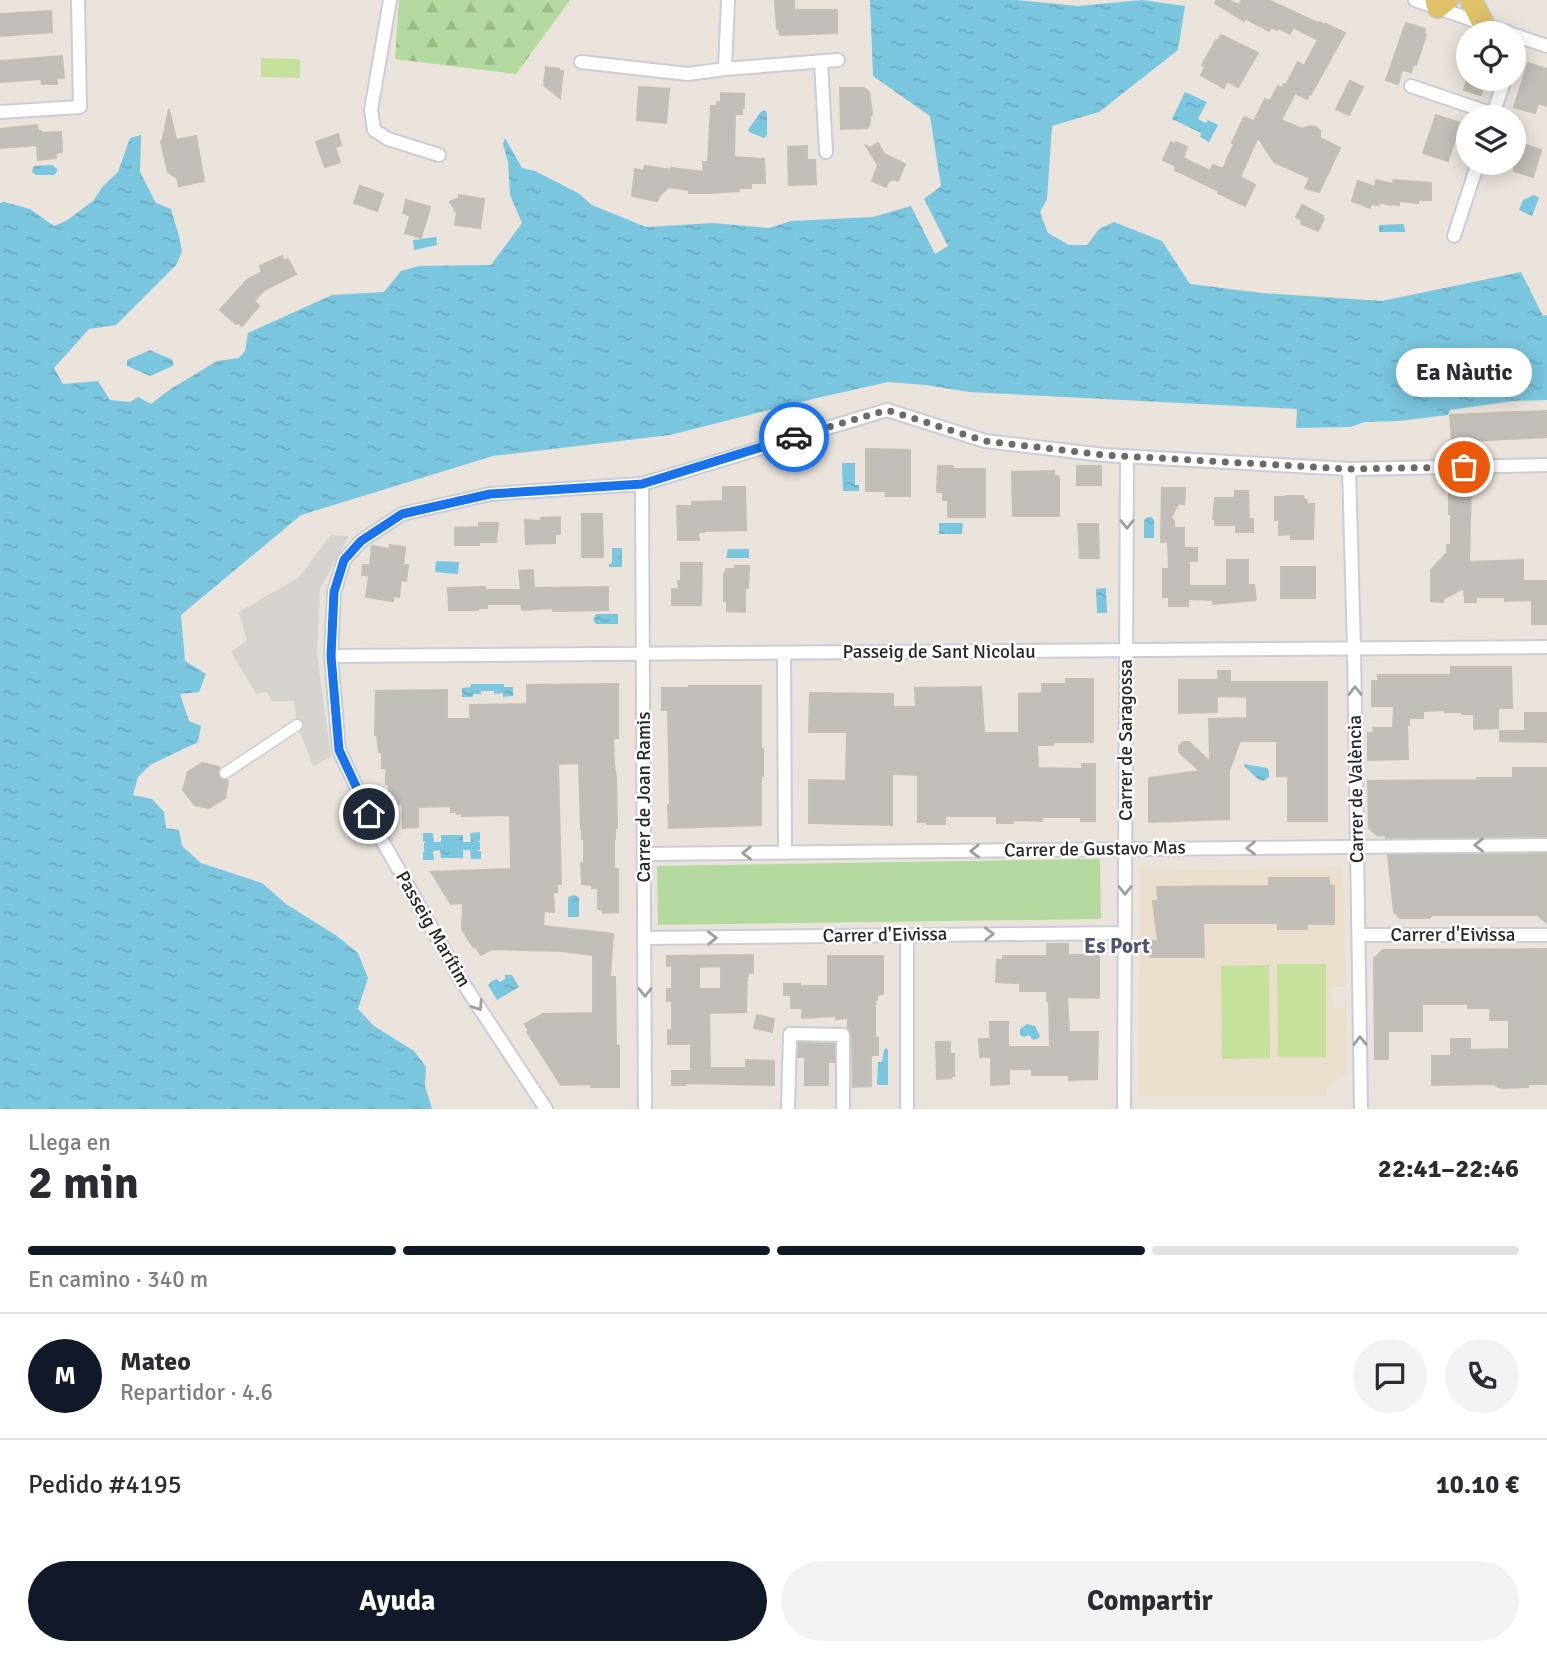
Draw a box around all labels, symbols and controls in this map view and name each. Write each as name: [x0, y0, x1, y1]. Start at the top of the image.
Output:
map controls: [1456, 21, 1526, 175]
button: locate: [1456, 21, 1526, 91]
button: layers: [1456, 105, 1526, 175]
callout: Ea Nàutic: [1396, 348, 1532, 397]
text: Ea Nàutic: [1416, 358, 1512, 387]
courier: [759, 402, 829, 472]
icon: car: [775, 418, 813, 456]
pin: [1434, 437, 1494, 497]
icon: bag: [1445, 448, 1483, 486]
one-way arrow: [1119, 519, 1135, 530]
street label: Passeig de Sant Nicolau: [842, 640, 1036, 664]
street label: Carrer de Saragossa: [1114, 659, 1138, 821]
one-way arrow: [1347, 685, 1363, 696]
street label: Carrer de Joan Ramis: [632, 711, 656, 883]
street label: Carrer de València: [1343, 715, 1369, 863]
pin: [339, 784, 399, 844]
icon: home: [350, 795, 388, 833]
street label: Carrer de Gustavo Mas: [1004, 835, 1186, 863]
one-way arrow: [1473, 837, 1484, 853]
one-way arrow: [1246, 840, 1256, 856]
one-way arrow: [969, 843, 980, 859]
one-way arrow: [742, 845, 752, 861]
street label: Passeig Marítim: [390, 867, 476, 991]
one-way arrow: [1117, 885, 1133, 896]
street label: Carrer d'Eivissa: [822, 922, 948, 948]
street label: Carrer d'Eivissa: [1391, 923, 1515, 947]
one-way arrow: [984, 926, 995, 942]
one-way arrow: [707, 930, 718, 945]
district label: Es Port: [1084, 933, 1150, 959]
one-way arrow: [637, 986, 652, 997]
one-way arrow: [470, 999, 483, 1012]
one-way arrow: [1352, 1035, 1368, 1046]
text: Llega en: [28, 1128, 111, 1157]
text: 22:41–22:46: [1378, 1153, 1519, 1185]
text: 2 min: [28, 1155, 139, 1211]
text: En camino · 340 m: [28, 1265, 208, 1294]
button: chat: [1353, 1339, 1427, 1413]
button: phone: [1445, 1339, 1519, 1413]
text: Mateo: [120, 1346, 191, 1378]
text: M: [54, 1360, 76, 1392]
text: Repartidor · 4.6: [120, 1378, 273, 1407]
text: Pedido #4195: [28, 1469, 182, 1501]
text: 10.10 €: [1436, 1469, 1519, 1501]
button: Ayuda: [28, 1561, 767, 1641]
button: Compartir: [781, 1561, 1519, 1641]

